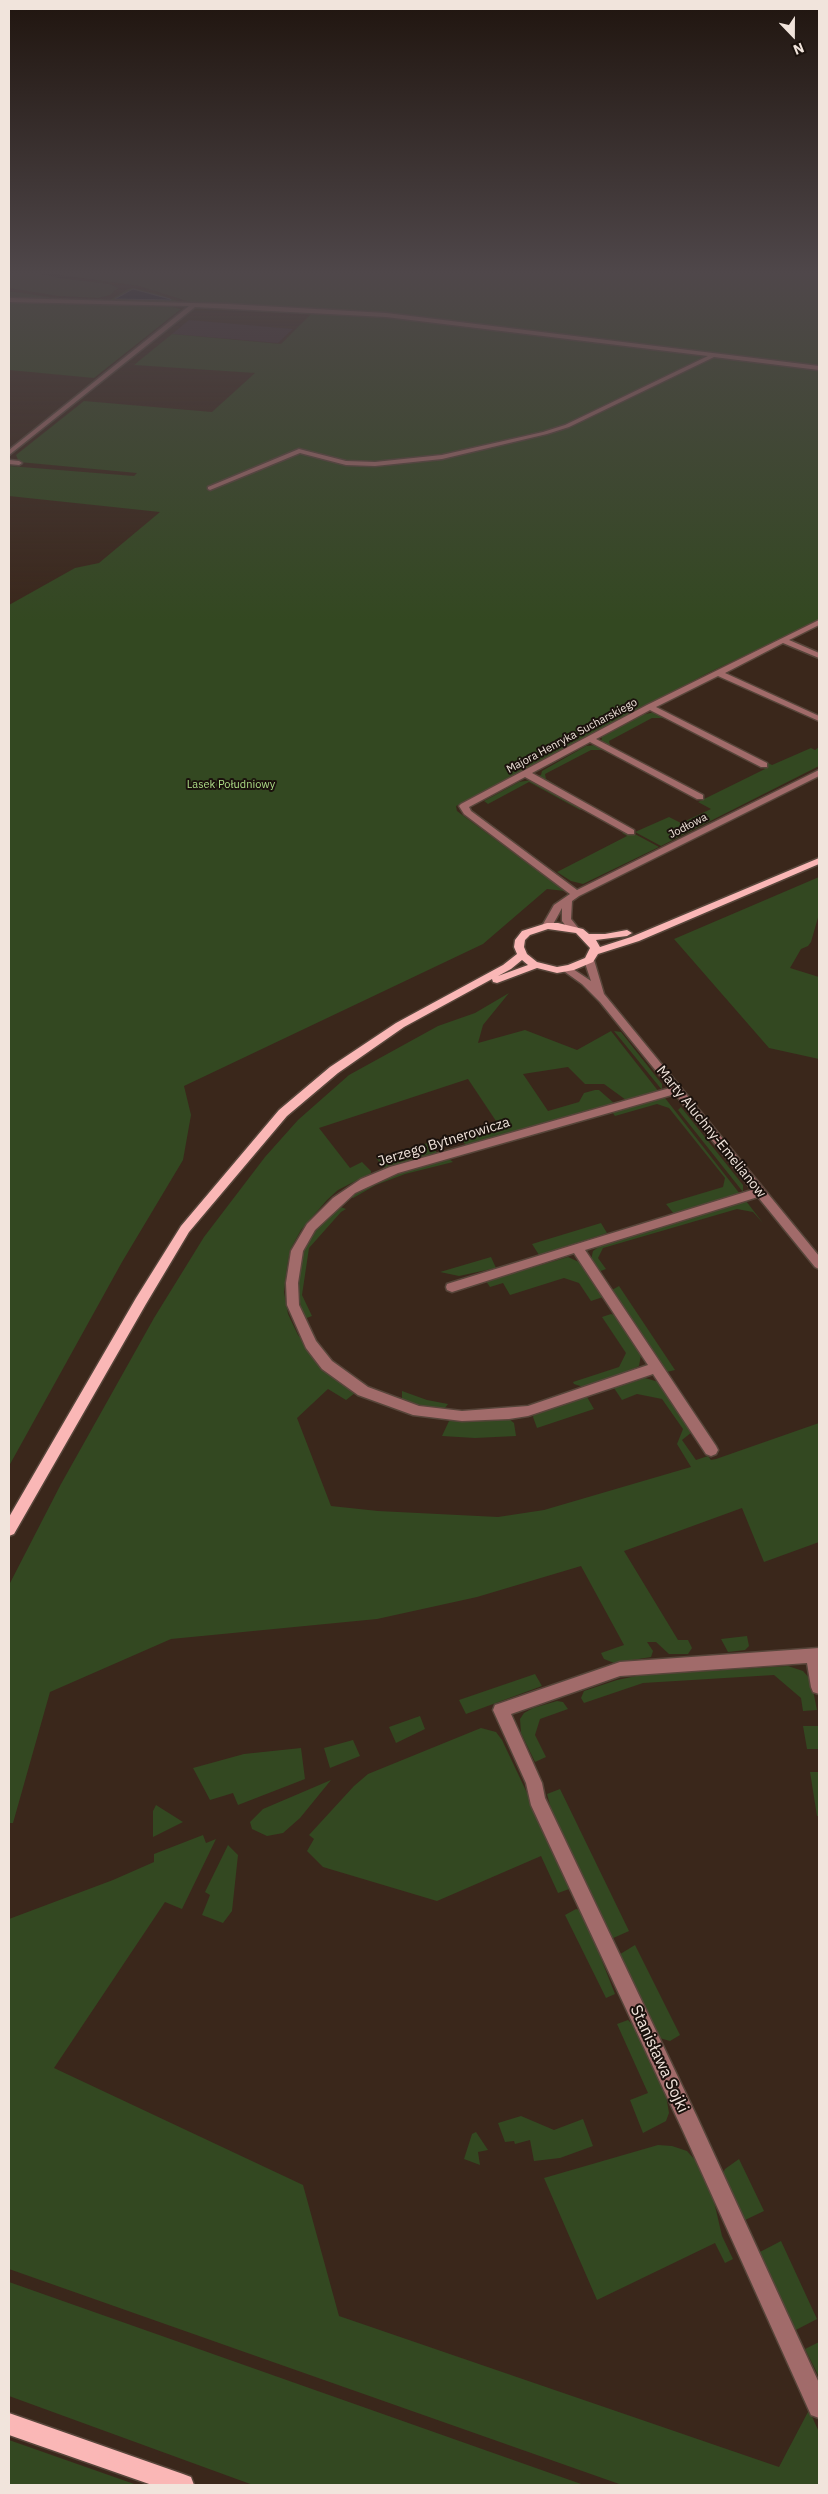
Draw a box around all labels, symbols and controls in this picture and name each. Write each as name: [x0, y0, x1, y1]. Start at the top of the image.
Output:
north arrow: [768, 10, 818, 60]
text: N: [791, 39, 807, 59]
street label: Majora Henryka Sucharskiego: [504, 696, 640, 776]
park label: Lasek Południowy: [187, 778, 275, 792]
street label: Jodłowa: [666, 811, 710, 841]
street label: Marty Aluchny-Emelianow: [653, 1063, 769, 1201]
street label: Jerzego Bytnerowicza: [376, 1114, 512, 1170]
street label: Stanisława Sojki: [626, 2002, 692, 2116]

